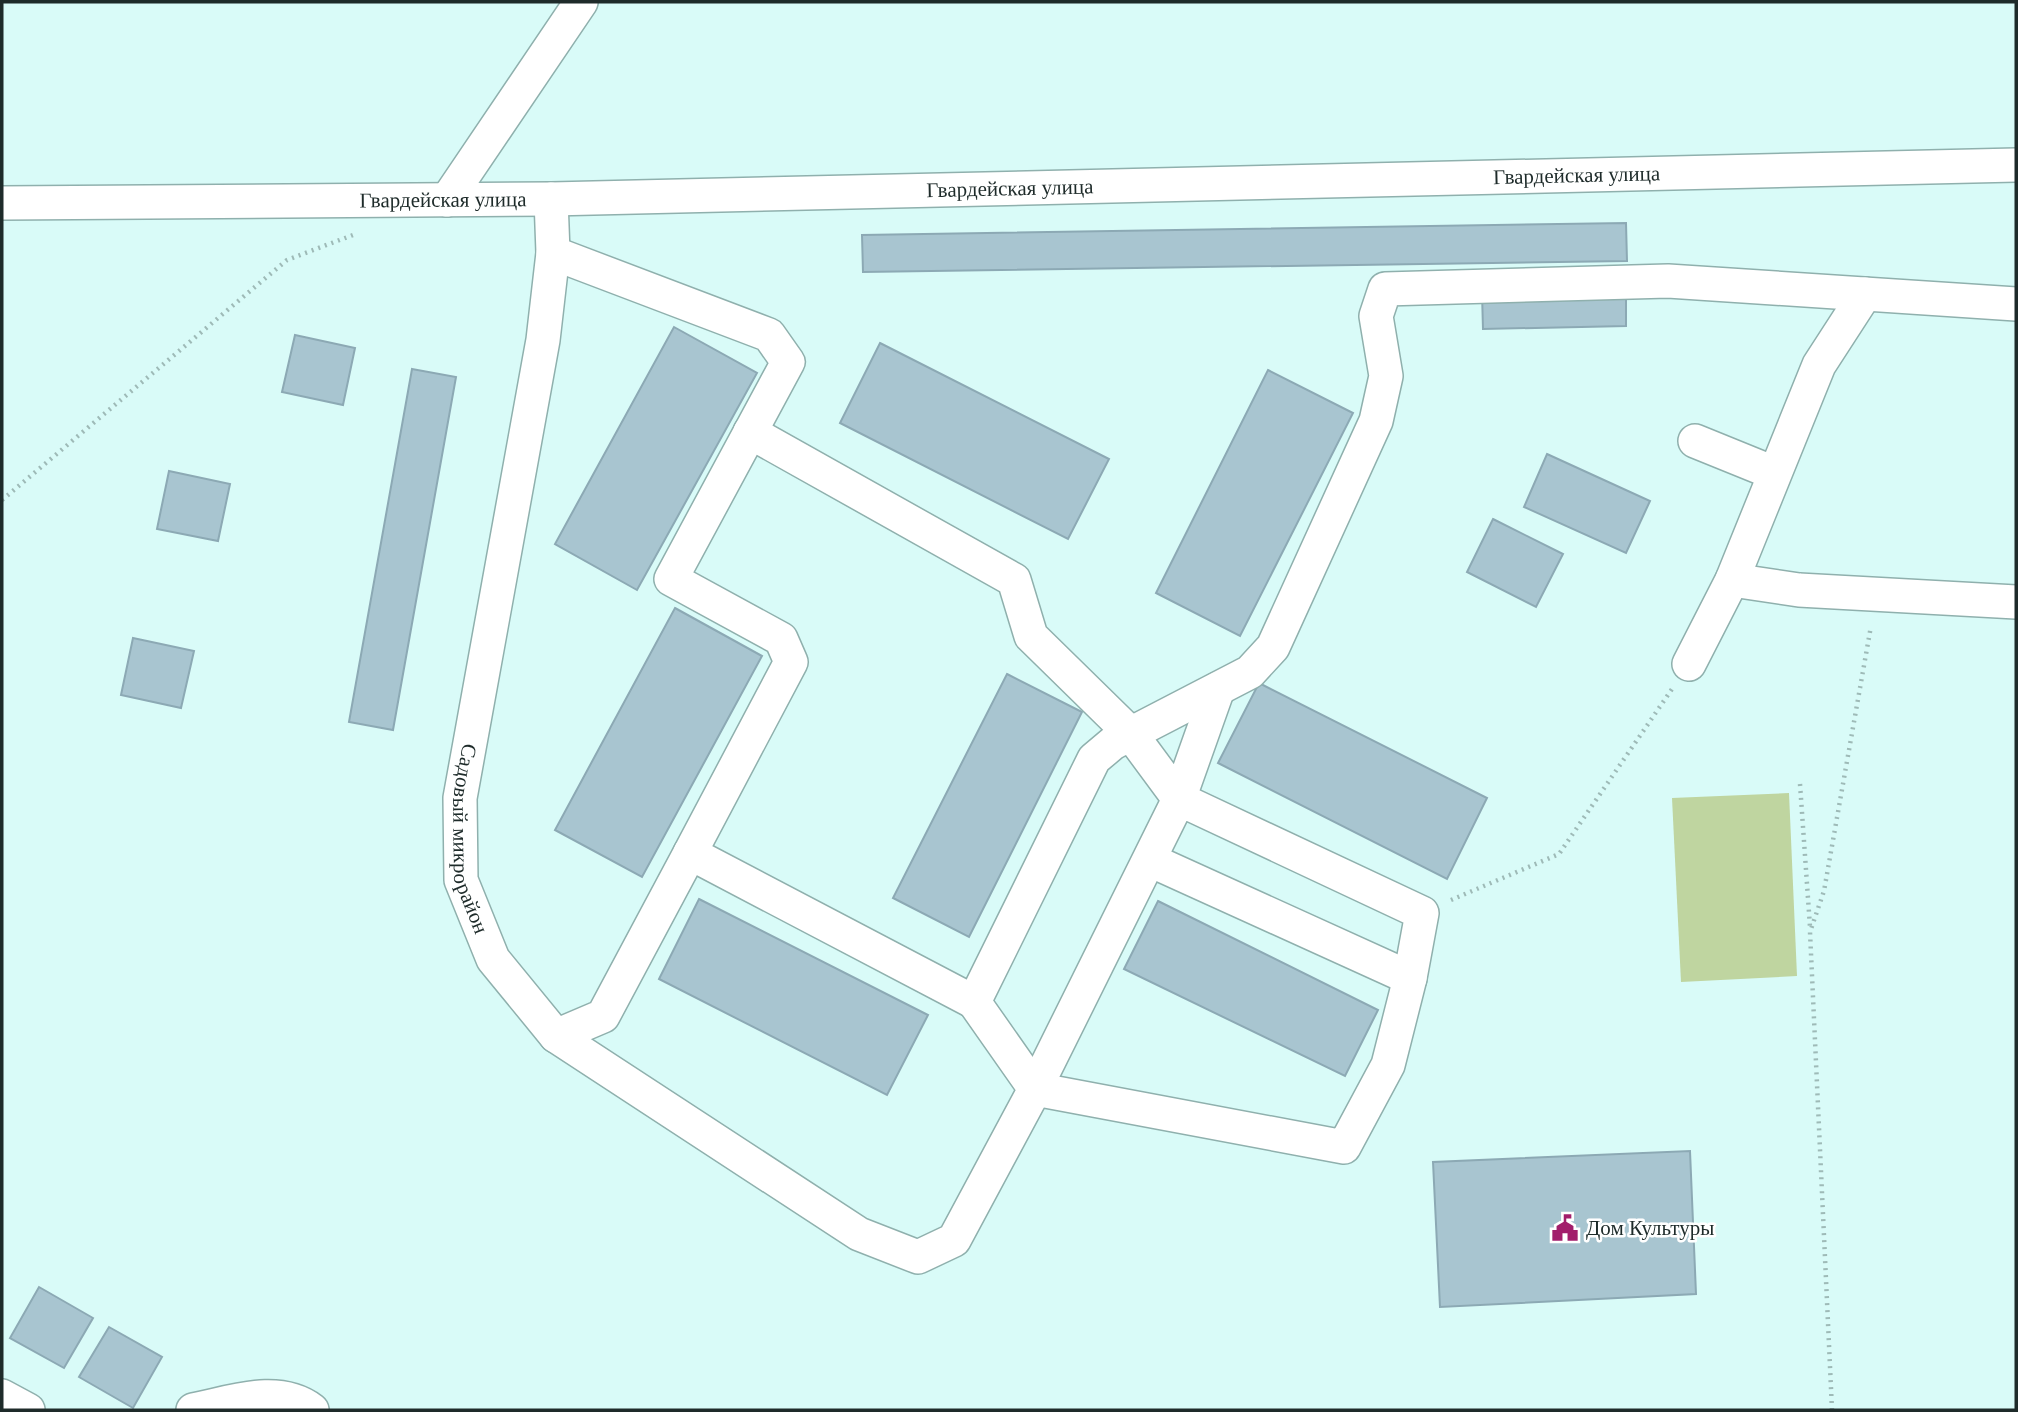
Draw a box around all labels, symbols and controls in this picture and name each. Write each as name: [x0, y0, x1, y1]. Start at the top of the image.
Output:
street label: Гвардейская улица: [1493, 161, 1661, 189]
street label: Гвардейская улица: [926, 174, 1094, 202]
street label: Гвардейская улица: [359, 187, 527, 212]
street label: Садовый микрорайон: [448, 742, 493, 937]
public building icon: Дом Культуры: [1550, 1213, 1580, 1243]
place label: Дом Культуры: [1586, 1216, 1714, 1240]

